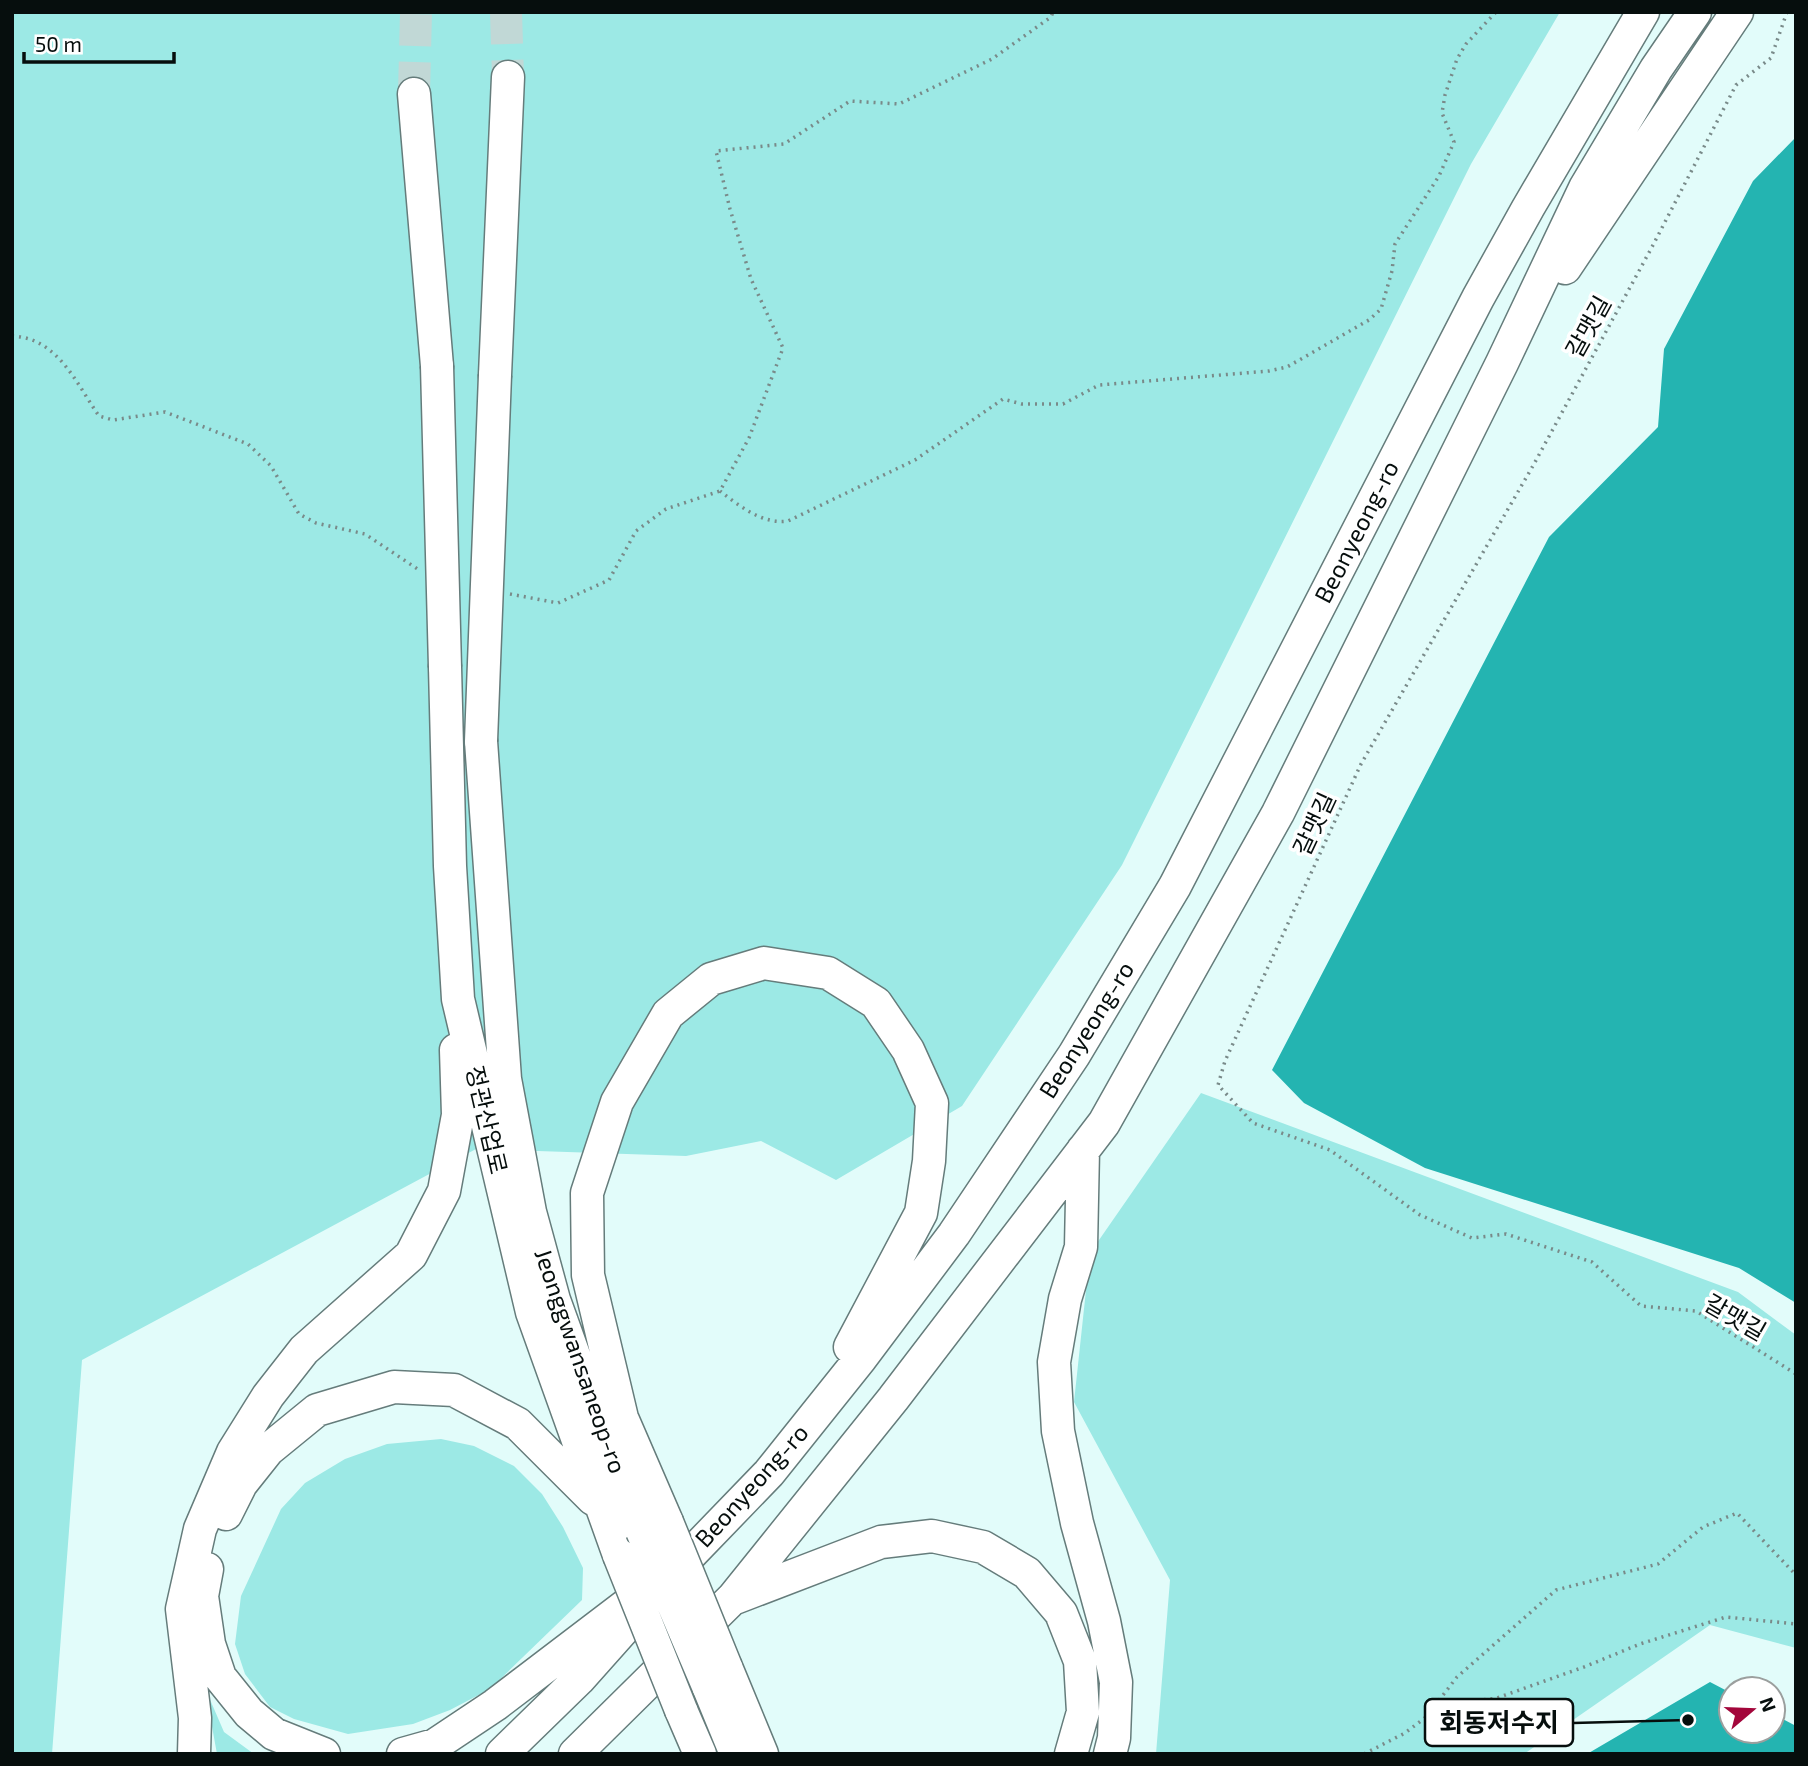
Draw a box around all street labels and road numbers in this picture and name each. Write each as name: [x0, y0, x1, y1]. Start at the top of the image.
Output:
street label: 갈맷길: [1559, 290, 1616, 362]
street label: Beonyeong-ro: [1307, 455, 1404, 607]
street label: 갈맷길: [1286, 787, 1341, 860]
street label: Beonyeong-ro: [1032, 956, 1139, 1103]
street label: 정관산업로: [461, 1063, 514, 1177]
street label: Jeonggwansaneop-ro: [529, 1244, 633, 1477]
street label: 갈맷길: [1700, 1288, 1772, 1346]
street label: Beonyeong-ro: [688, 1418, 814, 1552]

